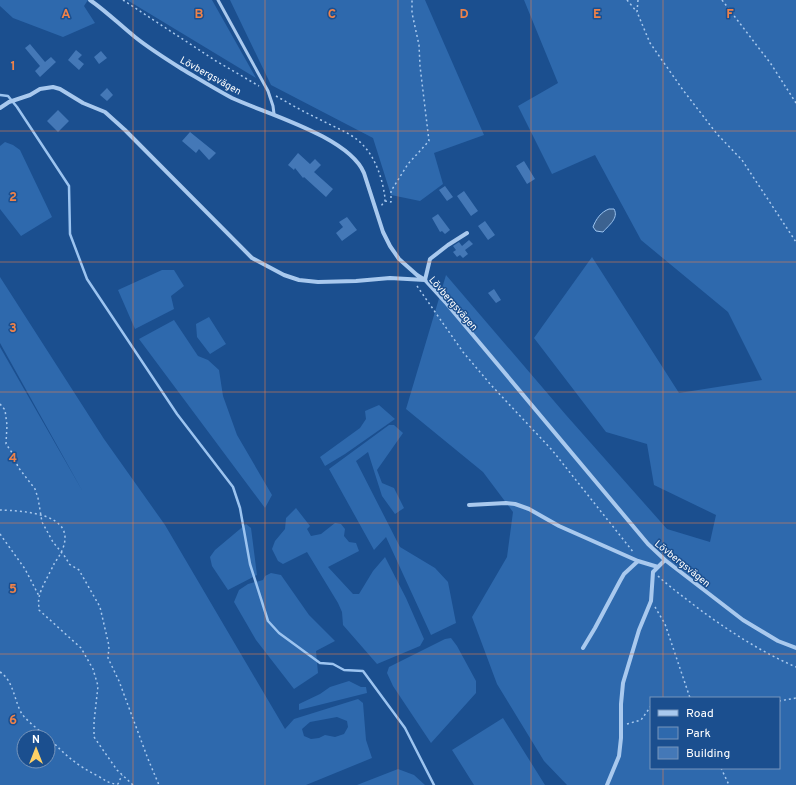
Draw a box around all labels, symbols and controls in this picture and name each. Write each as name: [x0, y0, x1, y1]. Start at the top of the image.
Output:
text: A: [61, 7, 71, 23]
text: B: [195, 7, 204, 23]
text: C: [328, 7, 336, 23]
text: D: [459, 7, 469, 23]
text: E: [593, 7, 601, 23]
text: F: [726, 7, 734, 23]
street label: Lövbergsvägen: [177, 54, 243, 99]
text: 1: [10, 59, 16, 75]
text: 2: [9, 190, 17, 206]
street label: Lövbergsvägen: [426, 274, 480, 334]
text: 3: [9, 321, 17, 337]
text: 4: [9, 451, 17, 467]
street label: Lövbergsvägen: [651, 538, 713, 591]
text: 5: [9, 582, 17, 598]
legend: [650, 697, 780, 769]
text: Road: [686, 706, 714, 722]
text: 6: [9, 713, 17, 729]
text: Park: [686, 726, 711, 742]
north arrow: [16, 729, 56, 769]
text: N: [32, 733, 40, 747]
text: Building: [686, 746, 730, 762]

